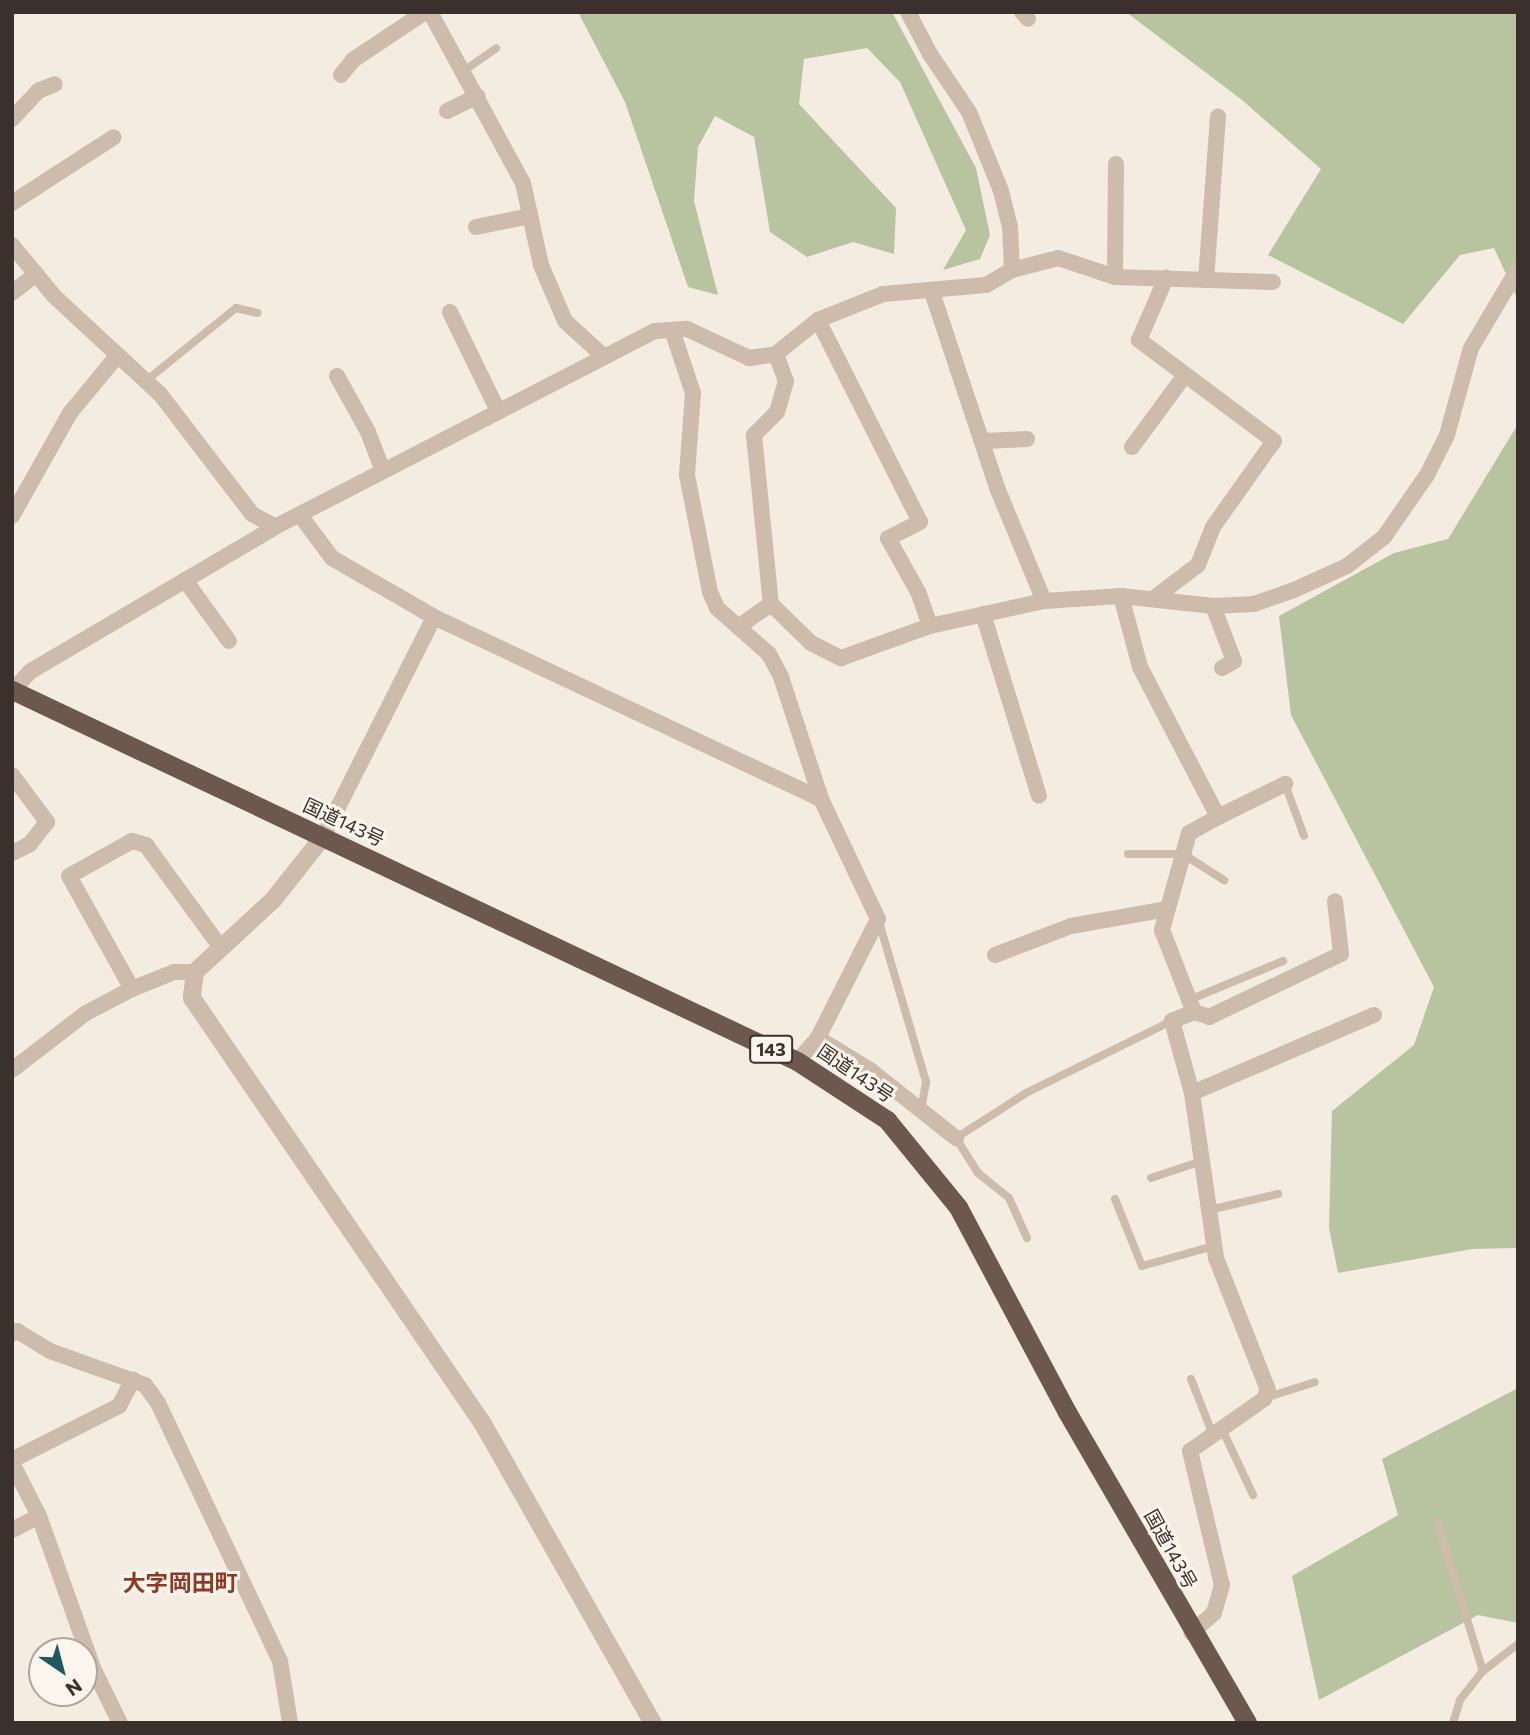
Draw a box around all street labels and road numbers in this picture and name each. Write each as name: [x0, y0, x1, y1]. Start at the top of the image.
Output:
street label: 国道143号: [300, 793, 388, 851]
road number: 143: [748, 1034, 794, 1064]
street label: 国道143号: [813, 1039, 899, 1107]
street label: 国道143号: [1140, 1505, 1202, 1593]

